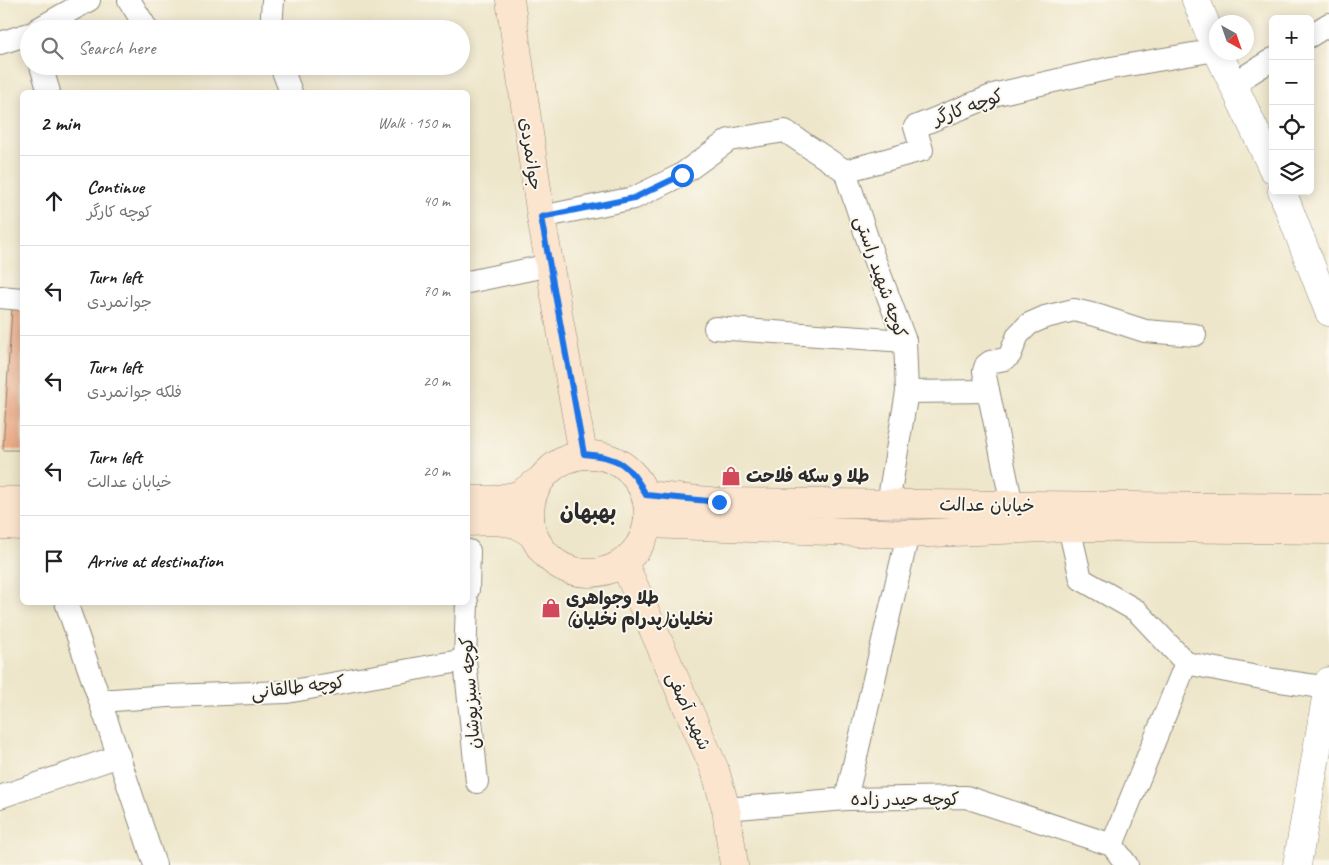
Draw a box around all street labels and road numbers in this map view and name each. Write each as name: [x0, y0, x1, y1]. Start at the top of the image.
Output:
street label: کوچه کارگر: [928, 84, 1007, 131]
street label: جوانمردی: [515, 116, 547, 192]
street label: کوچه شهید راستی: [849, 213, 912, 342]
street label: خیابان عدالت: [939, 493, 1035, 517]
street label: کوچه سبزپوشان: [455, 636, 486, 750]
street label: شهید آصفی: [662, 668, 716, 754]
street label: کوچه طالقانی: [250, 670, 347, 705]
street label: کوچه حیدر زاده: [851, 788, 960, 811]

